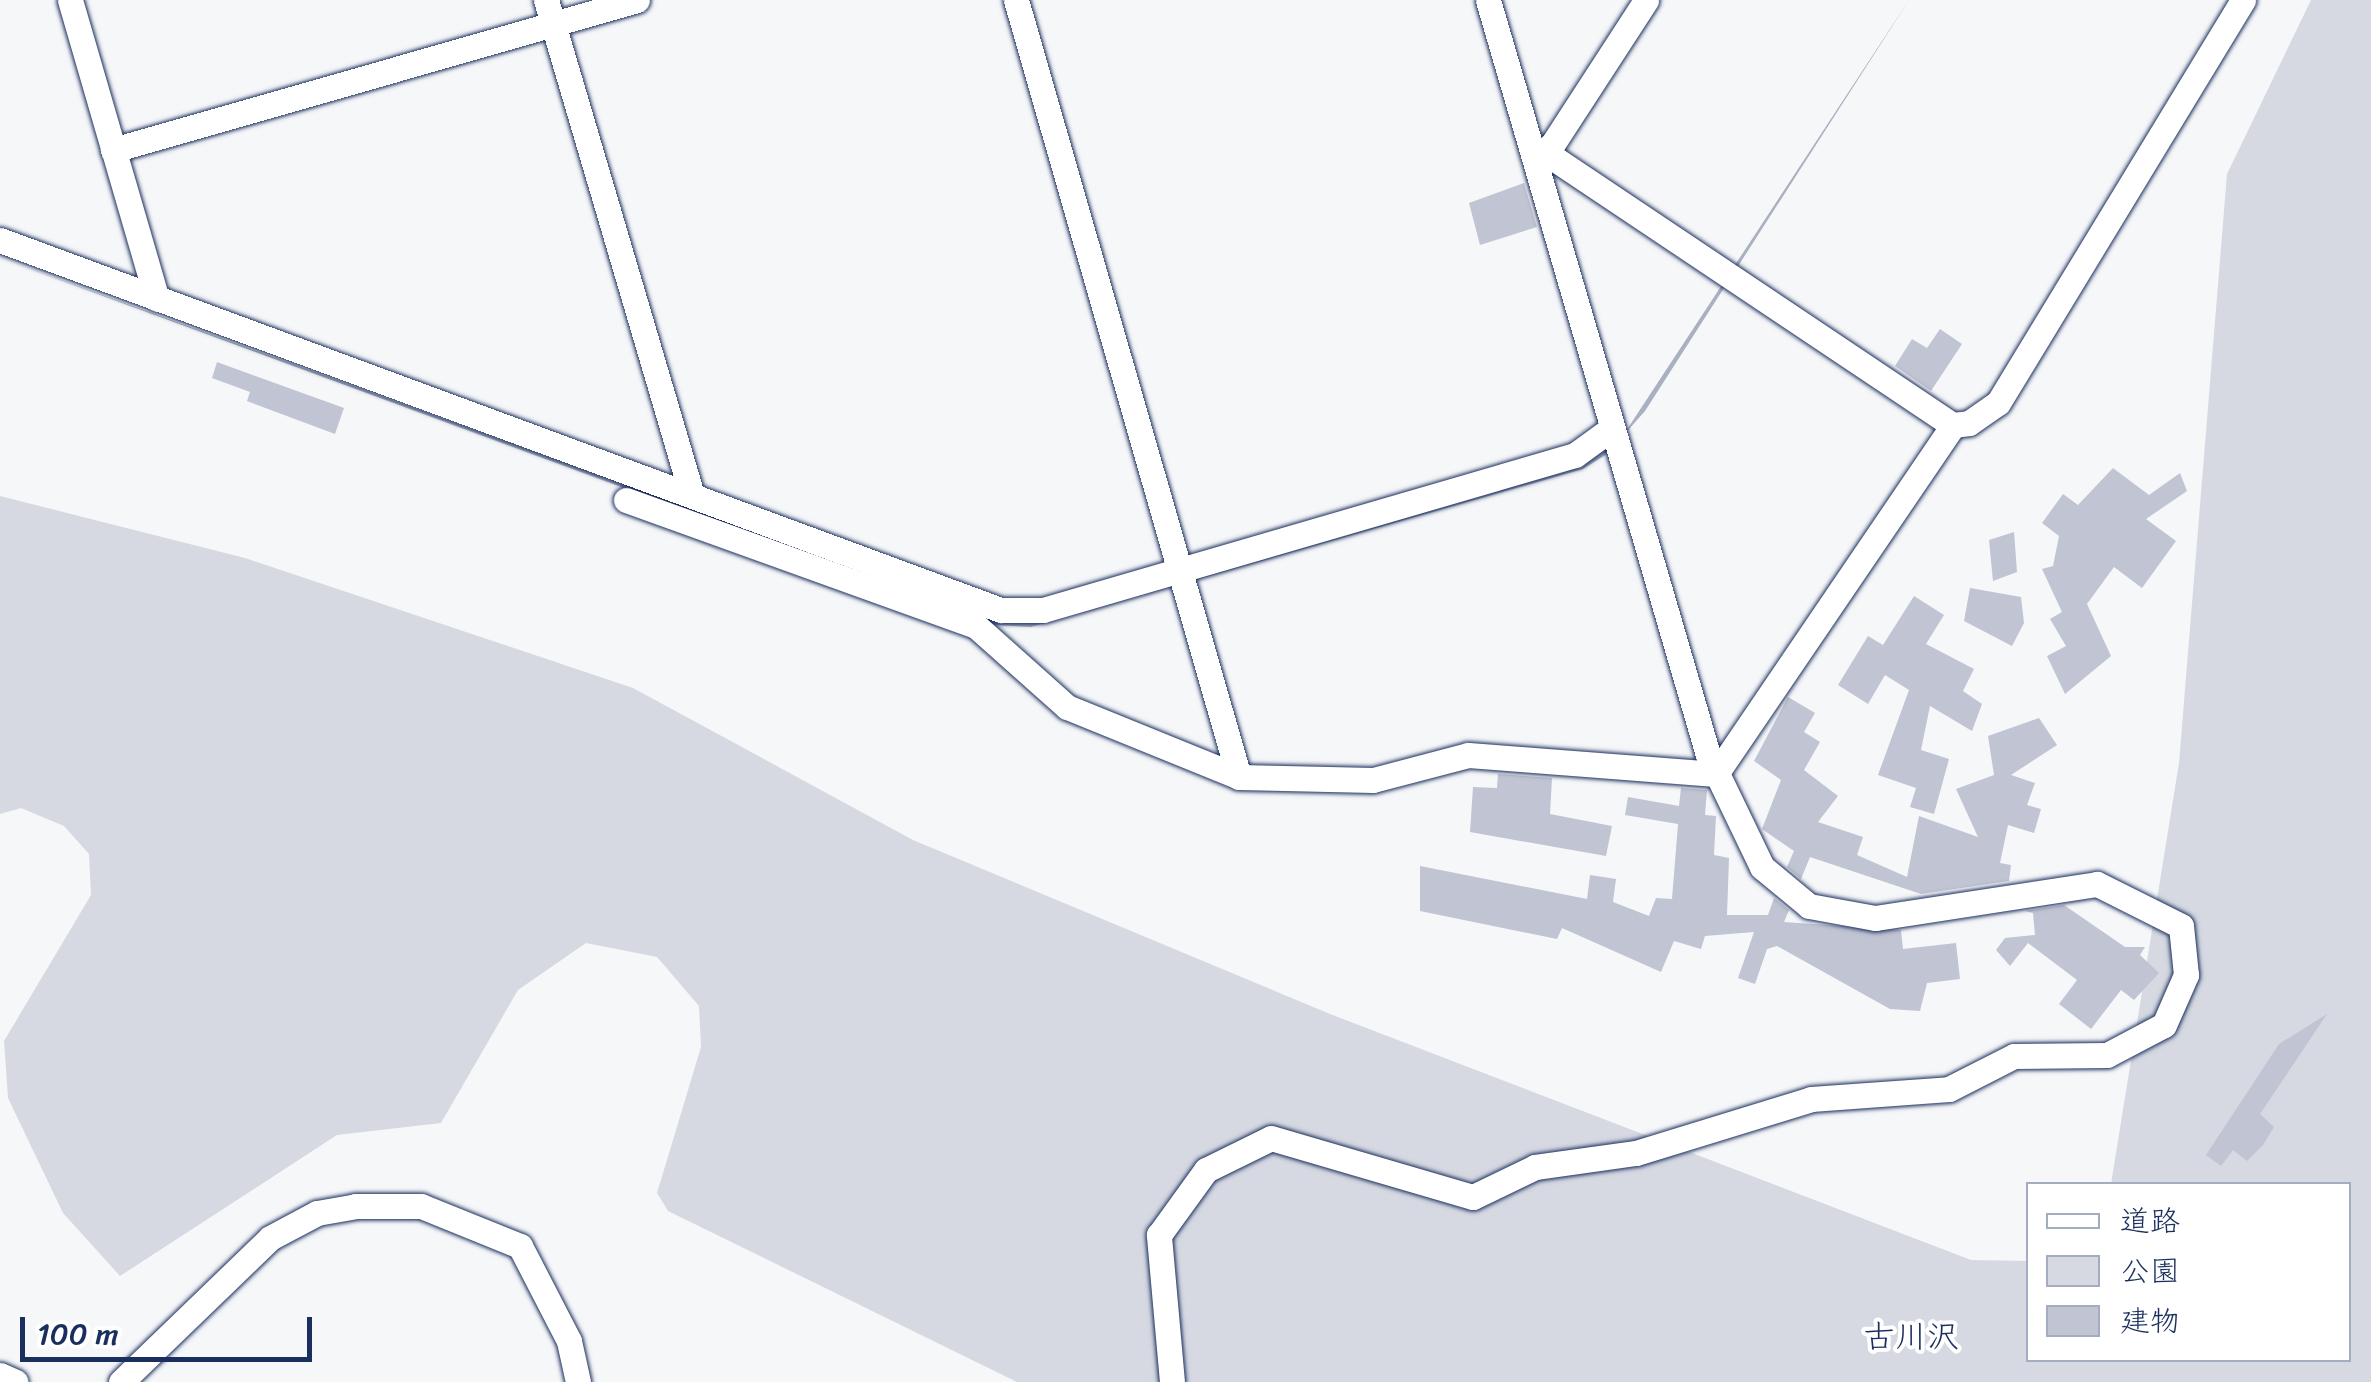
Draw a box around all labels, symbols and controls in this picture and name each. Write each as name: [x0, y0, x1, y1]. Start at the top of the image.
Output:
legend: [2026, 1182, 2351, 1362]
text: 道路: [2120, 1194, 2180, 1248]
text: 公園: [2120, 1244, 2180, 1298]
text: 建物: [2120, 1294, 2180, 1348]
scale bar: [25, 1297, 318, 1359]
text: 100 m: [37, 1307, 119, 1361]
district label: 古川沢: [1863, 1318, 1959, 1356]

